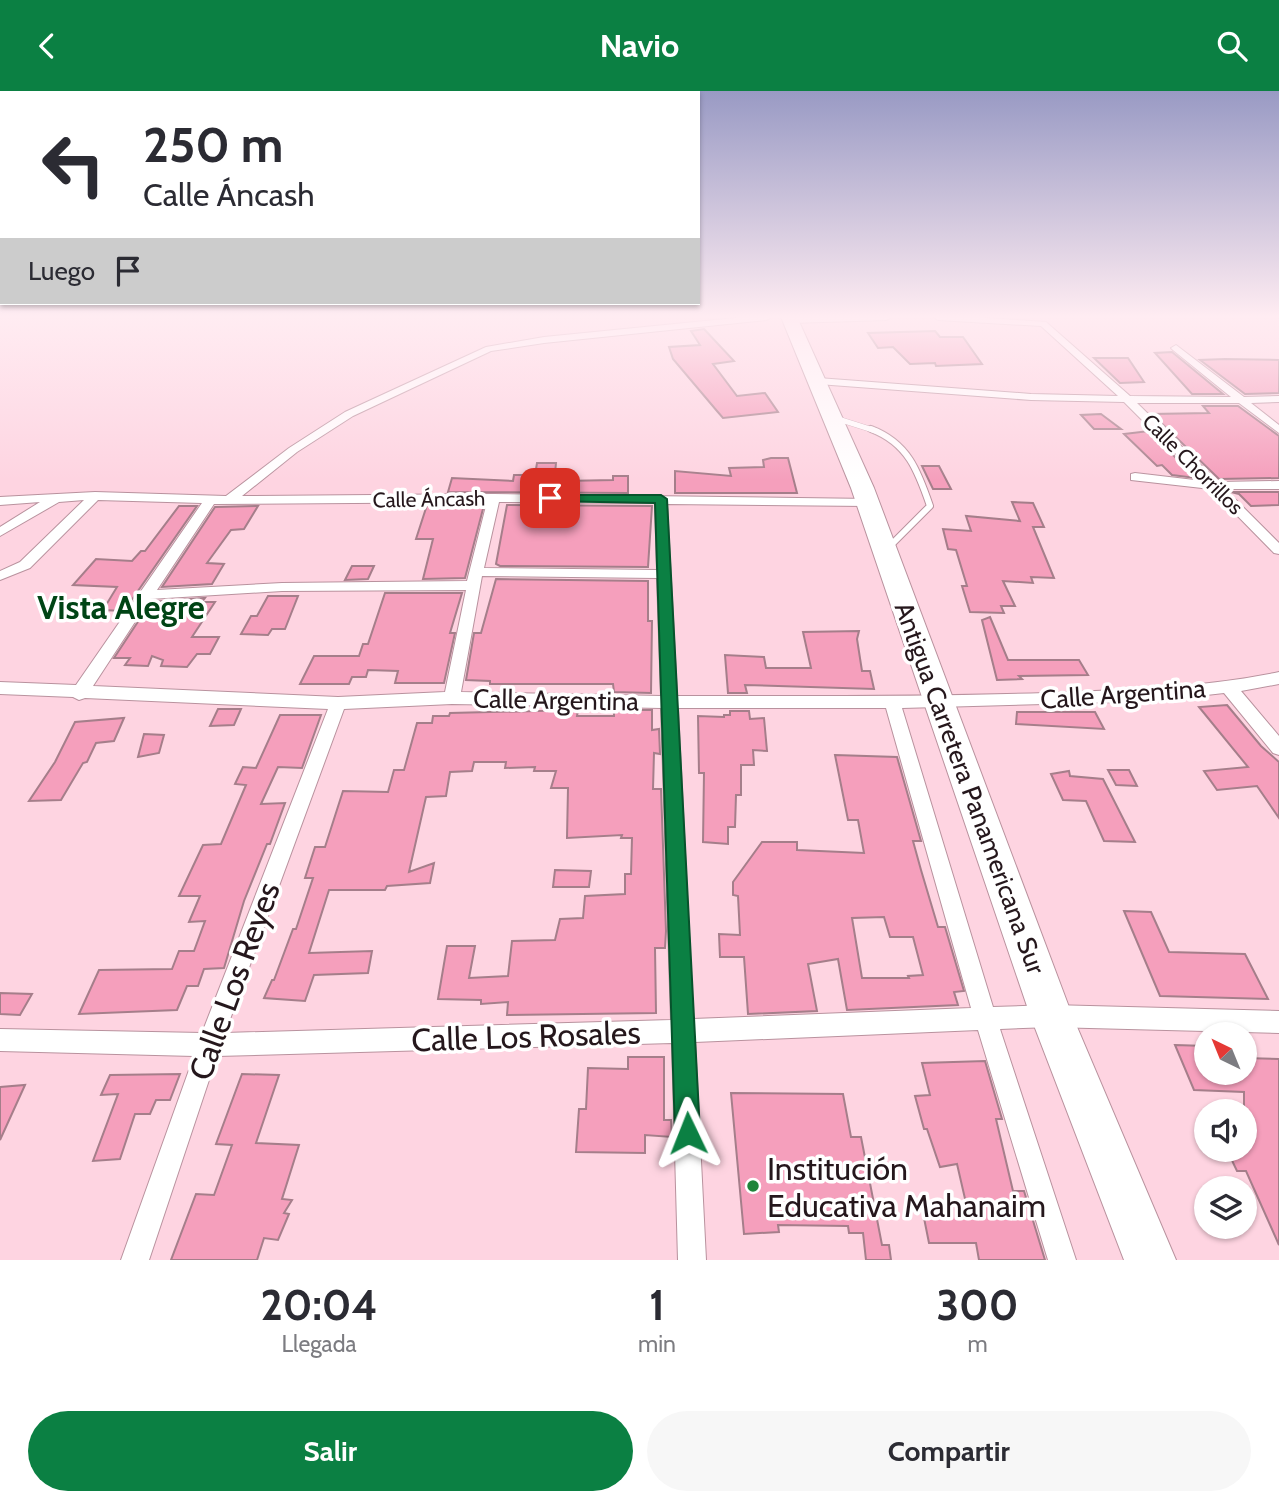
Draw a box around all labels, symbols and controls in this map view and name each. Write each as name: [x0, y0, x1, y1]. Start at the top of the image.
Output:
text: Navio: [600, 26, 679, 65]
icon: back: [28, 27, 66, 65]
icon: search: [1213, 27, 1251, 65]
text: 250 m: [143, 115, 283, 174]
icon: left: [28, 119, 119, 210]
text: Calle Áncash: [143, 175, 315, 214]
icon: arrive: [109, 252, 147, 290]
text: Luego: [28, 255, 95, 287]
street label: Calle Chorrillos: [1138, 409, 1249, 520]
pin: [520, 468, 580, 528]
icon: arrive: [531, 479, 569, 517]
street label: Calle Áncash: [372, 486, 486, 512]
district label: Vista Alegre: [37, 587, 205, 627]
street label: Antigua Carretera Panamericana Sur: [888, 598, 1053, 979]
street label: Calle Argentina: [1039, 672, 1207, 716]
street label: Calle Argentina: [473, 683, 640, 717]
street label: Calle Los Reyes: [180, 877, 288, 1085]
street label: Calle Los Rosales: [411, 1013, 641, 1059]
north arrow: [1194, 1022, 1256, 1085]
map controls: [1194, 1022, 1257, 1239]
position arrow: [651, 1096, 725, 1170]
button: sound: [1194, 1099, 1257, 1162]
place label: Institución Educativa Mahanaim: [767, 1149, 1046, 1225]
button: layers: [1194, 1176, 1257, 1239]
marker: Institución Educativa Mahanaim: [745, 1178, 761, 1194]
text: 20:04: [261, 1279, 377, 1331]
text: 1: [649, 1279, 665, 1331]
text: 300: [936, 1279, 1018, 1331]
text: Llegada: [282, 1330, 356, 1358]
text: min: [638, 1330, 676, 1358]
text: m: [967, 1330, 988, 1358]
button: Salir: [28, 1411, 633, 1491]
button: Compartir: [647, 1411, 1251, 1491]

